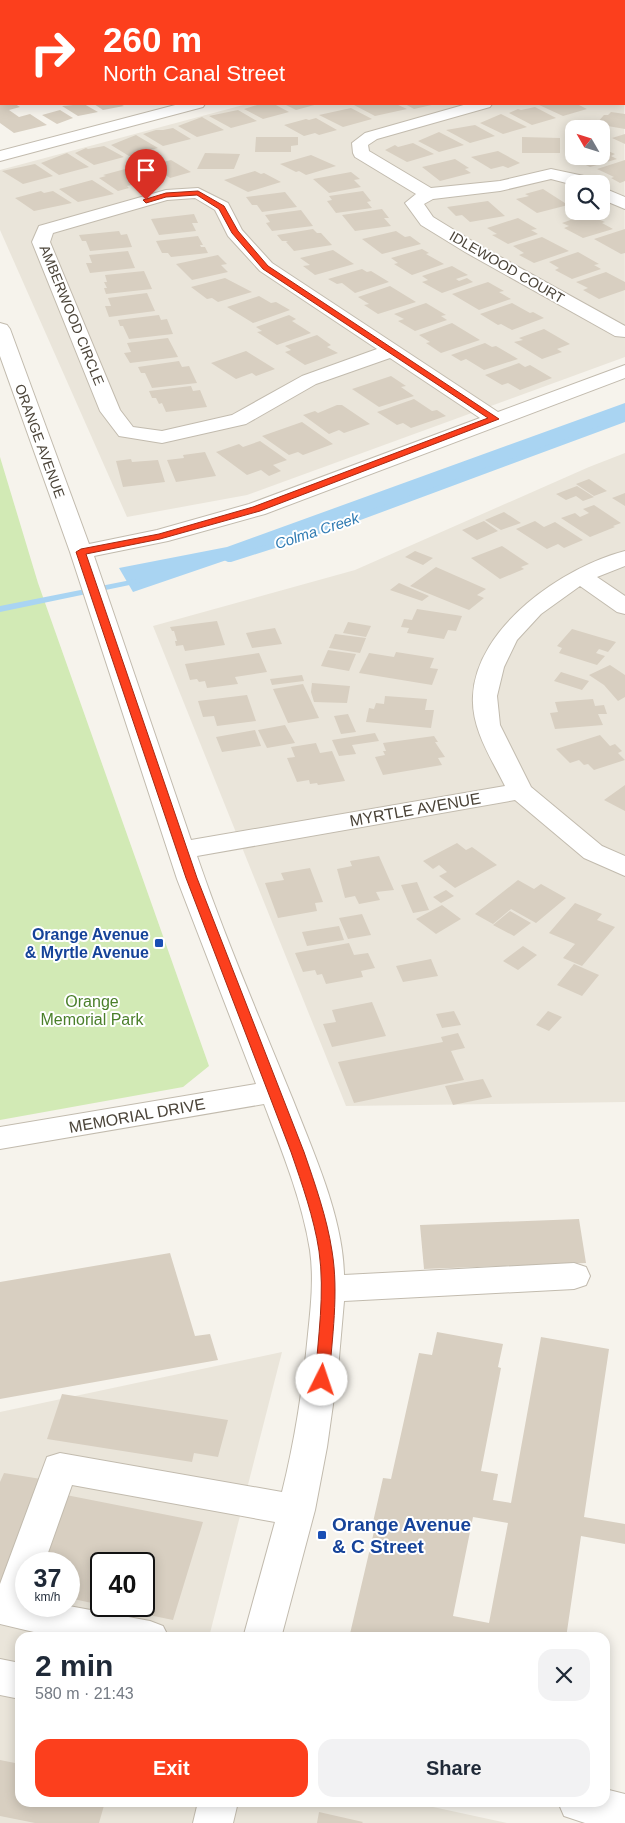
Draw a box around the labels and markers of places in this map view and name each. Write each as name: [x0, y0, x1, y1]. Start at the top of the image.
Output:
pin: [125, 149, 167, 200]
place label: Orange Avenue & Myrtle Avenue: [25, 926, 149, 961]
marker: Orange Avenue & Myrtle Avenue: [153, 937, 165, 949]
place label: Orange Avenue & C Street: [332, 1514, 471, 1557]
marker: Orange Avenue & C Street: [316, 1529, 328, 1541]

